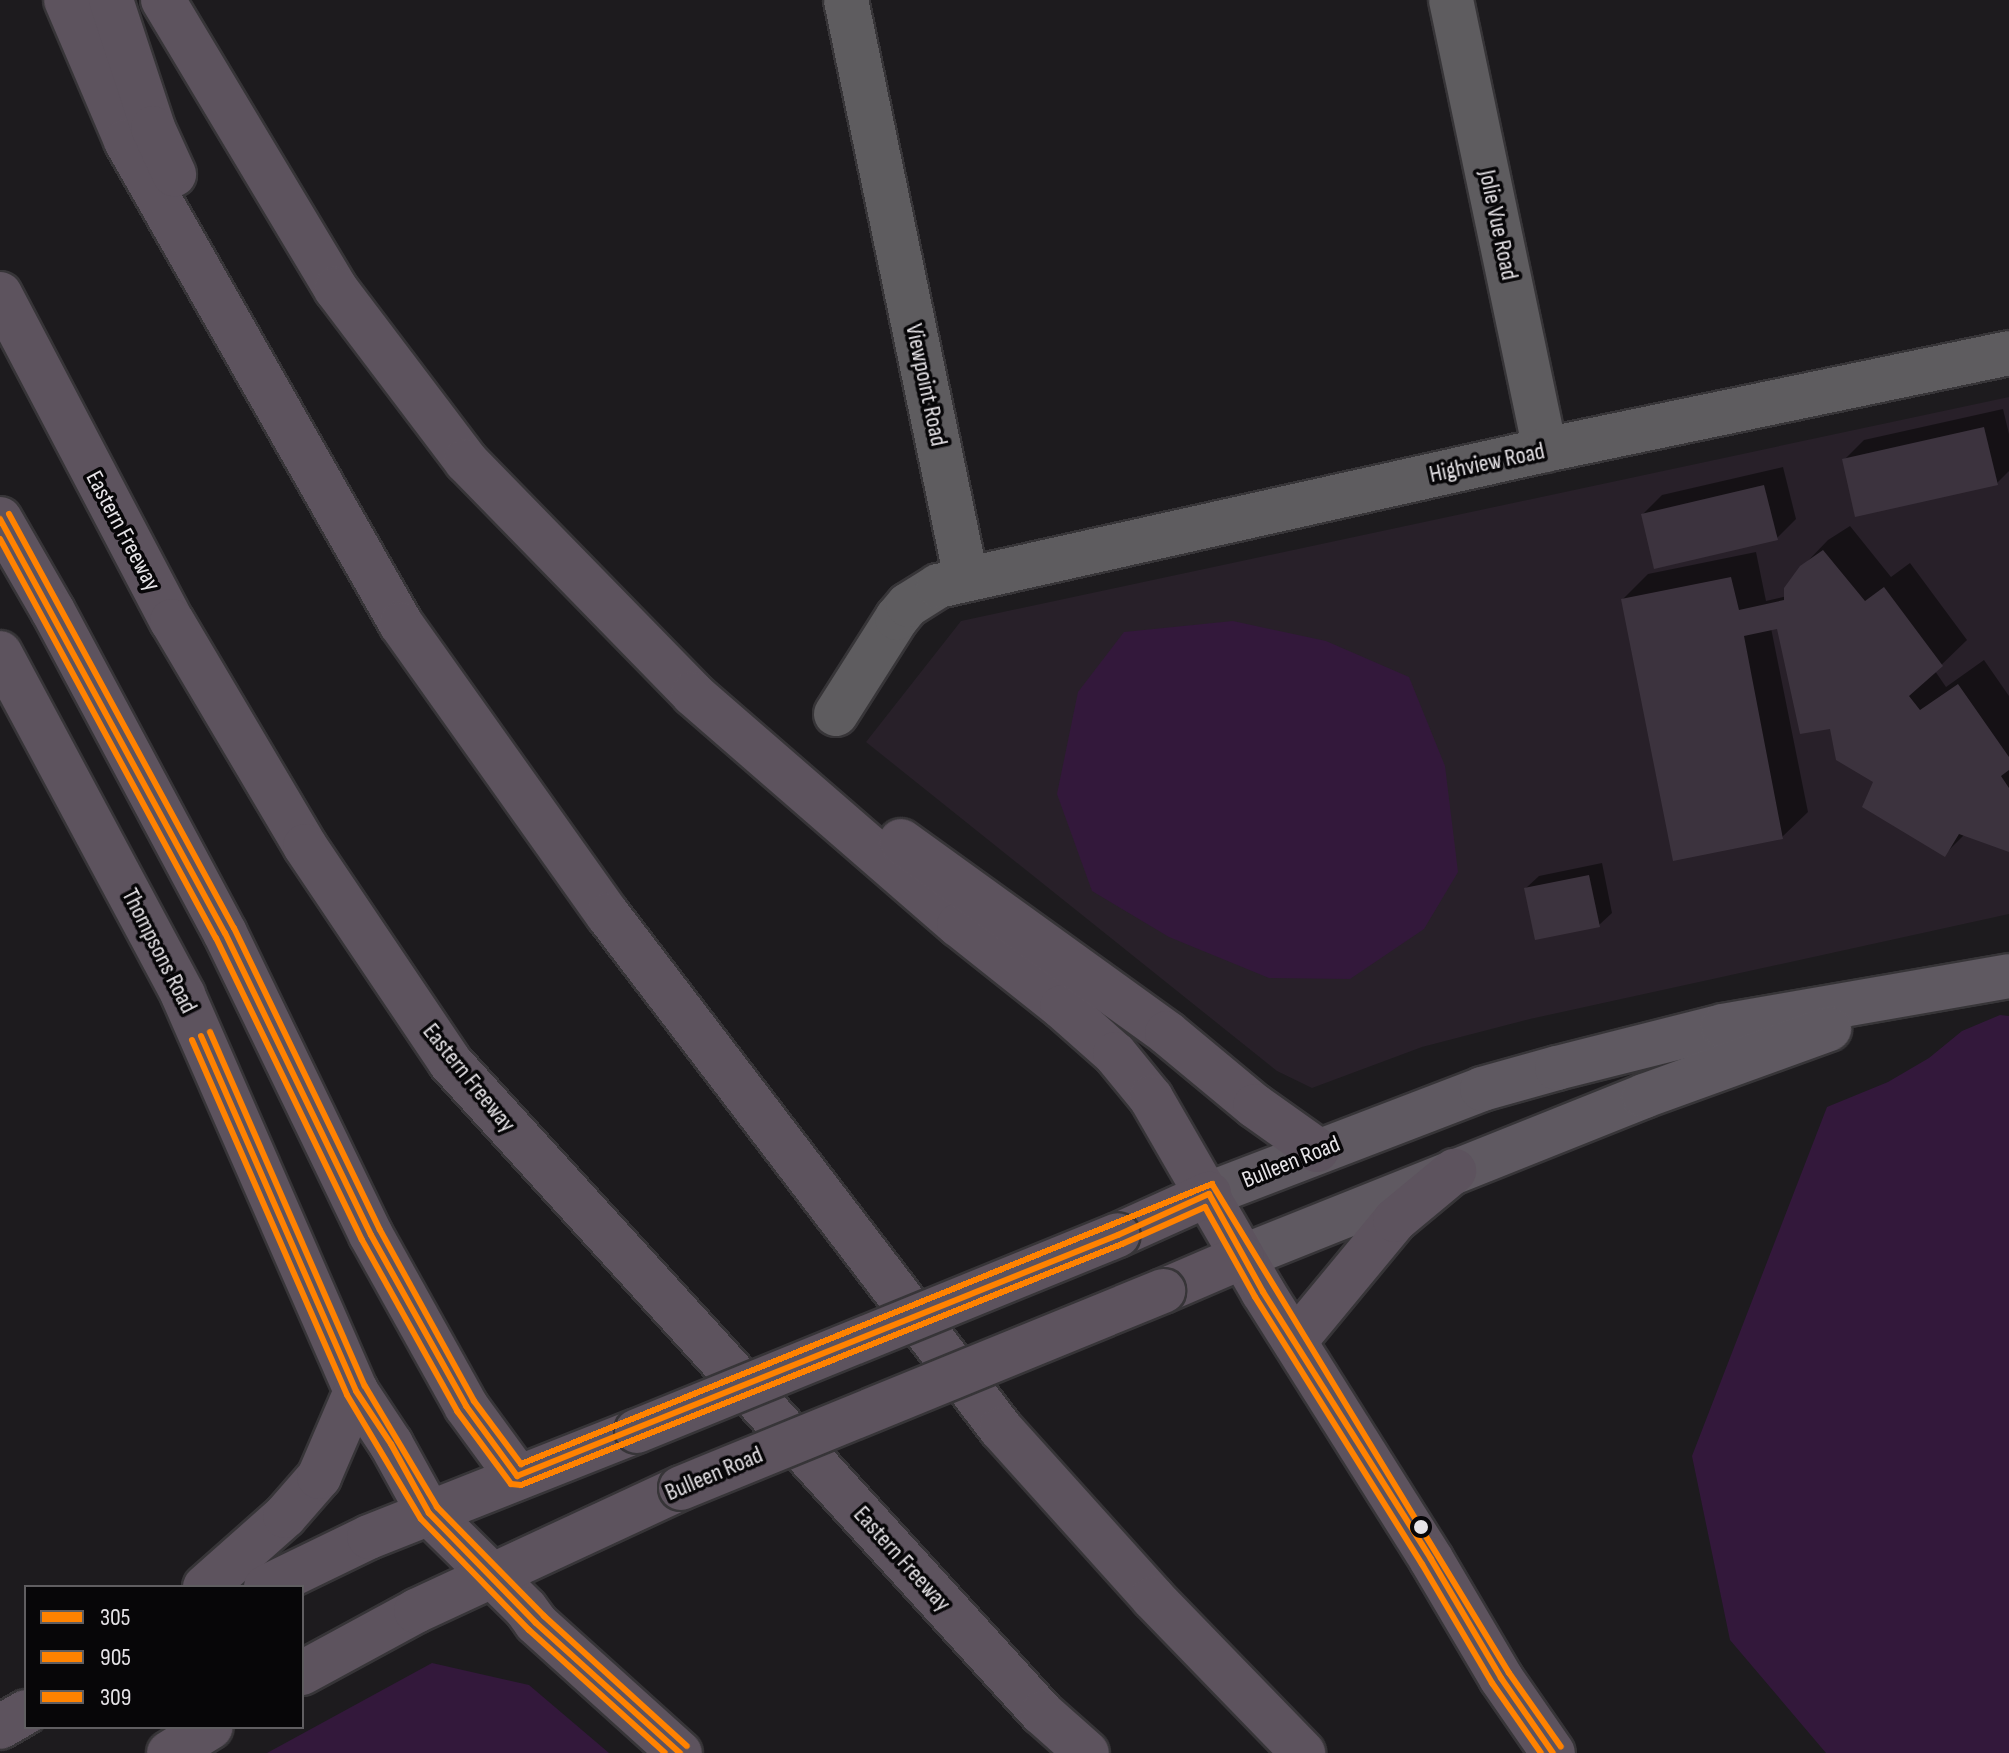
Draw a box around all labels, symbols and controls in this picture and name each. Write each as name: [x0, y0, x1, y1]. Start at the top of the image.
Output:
street label: Jolie Vue Road: [1472, 167, 1524, 283]
street label: Viewpoint Road: [899, 321, 953, 449]
street label: Highview Road: [1427, 437, 1547, 489]
street label: Eastern Freeway: [79, 466, 167, 596]
street label: Thompsons Road: [115, 884, 203, 1018]
street label: Eastern Freeway: [416, 1018, 522, 1138]
street label: Bulleen Road: [1238, 1129, 1344, 1195]
street label: Bulleen Road: [661, 1441, 767, 1507]
street label: Eastern Freeway: [847, 1501, 957, 1617]
unlabelled marker: [1413, 1519, 1429, 1535]
legend: [24, 1585, 304, 1729]
text: 305: [100, 1603, 130, 1632]
text: 905: [100, 1643, 131, 1672]
text: 309: [100, 1683, 131, 1712]

